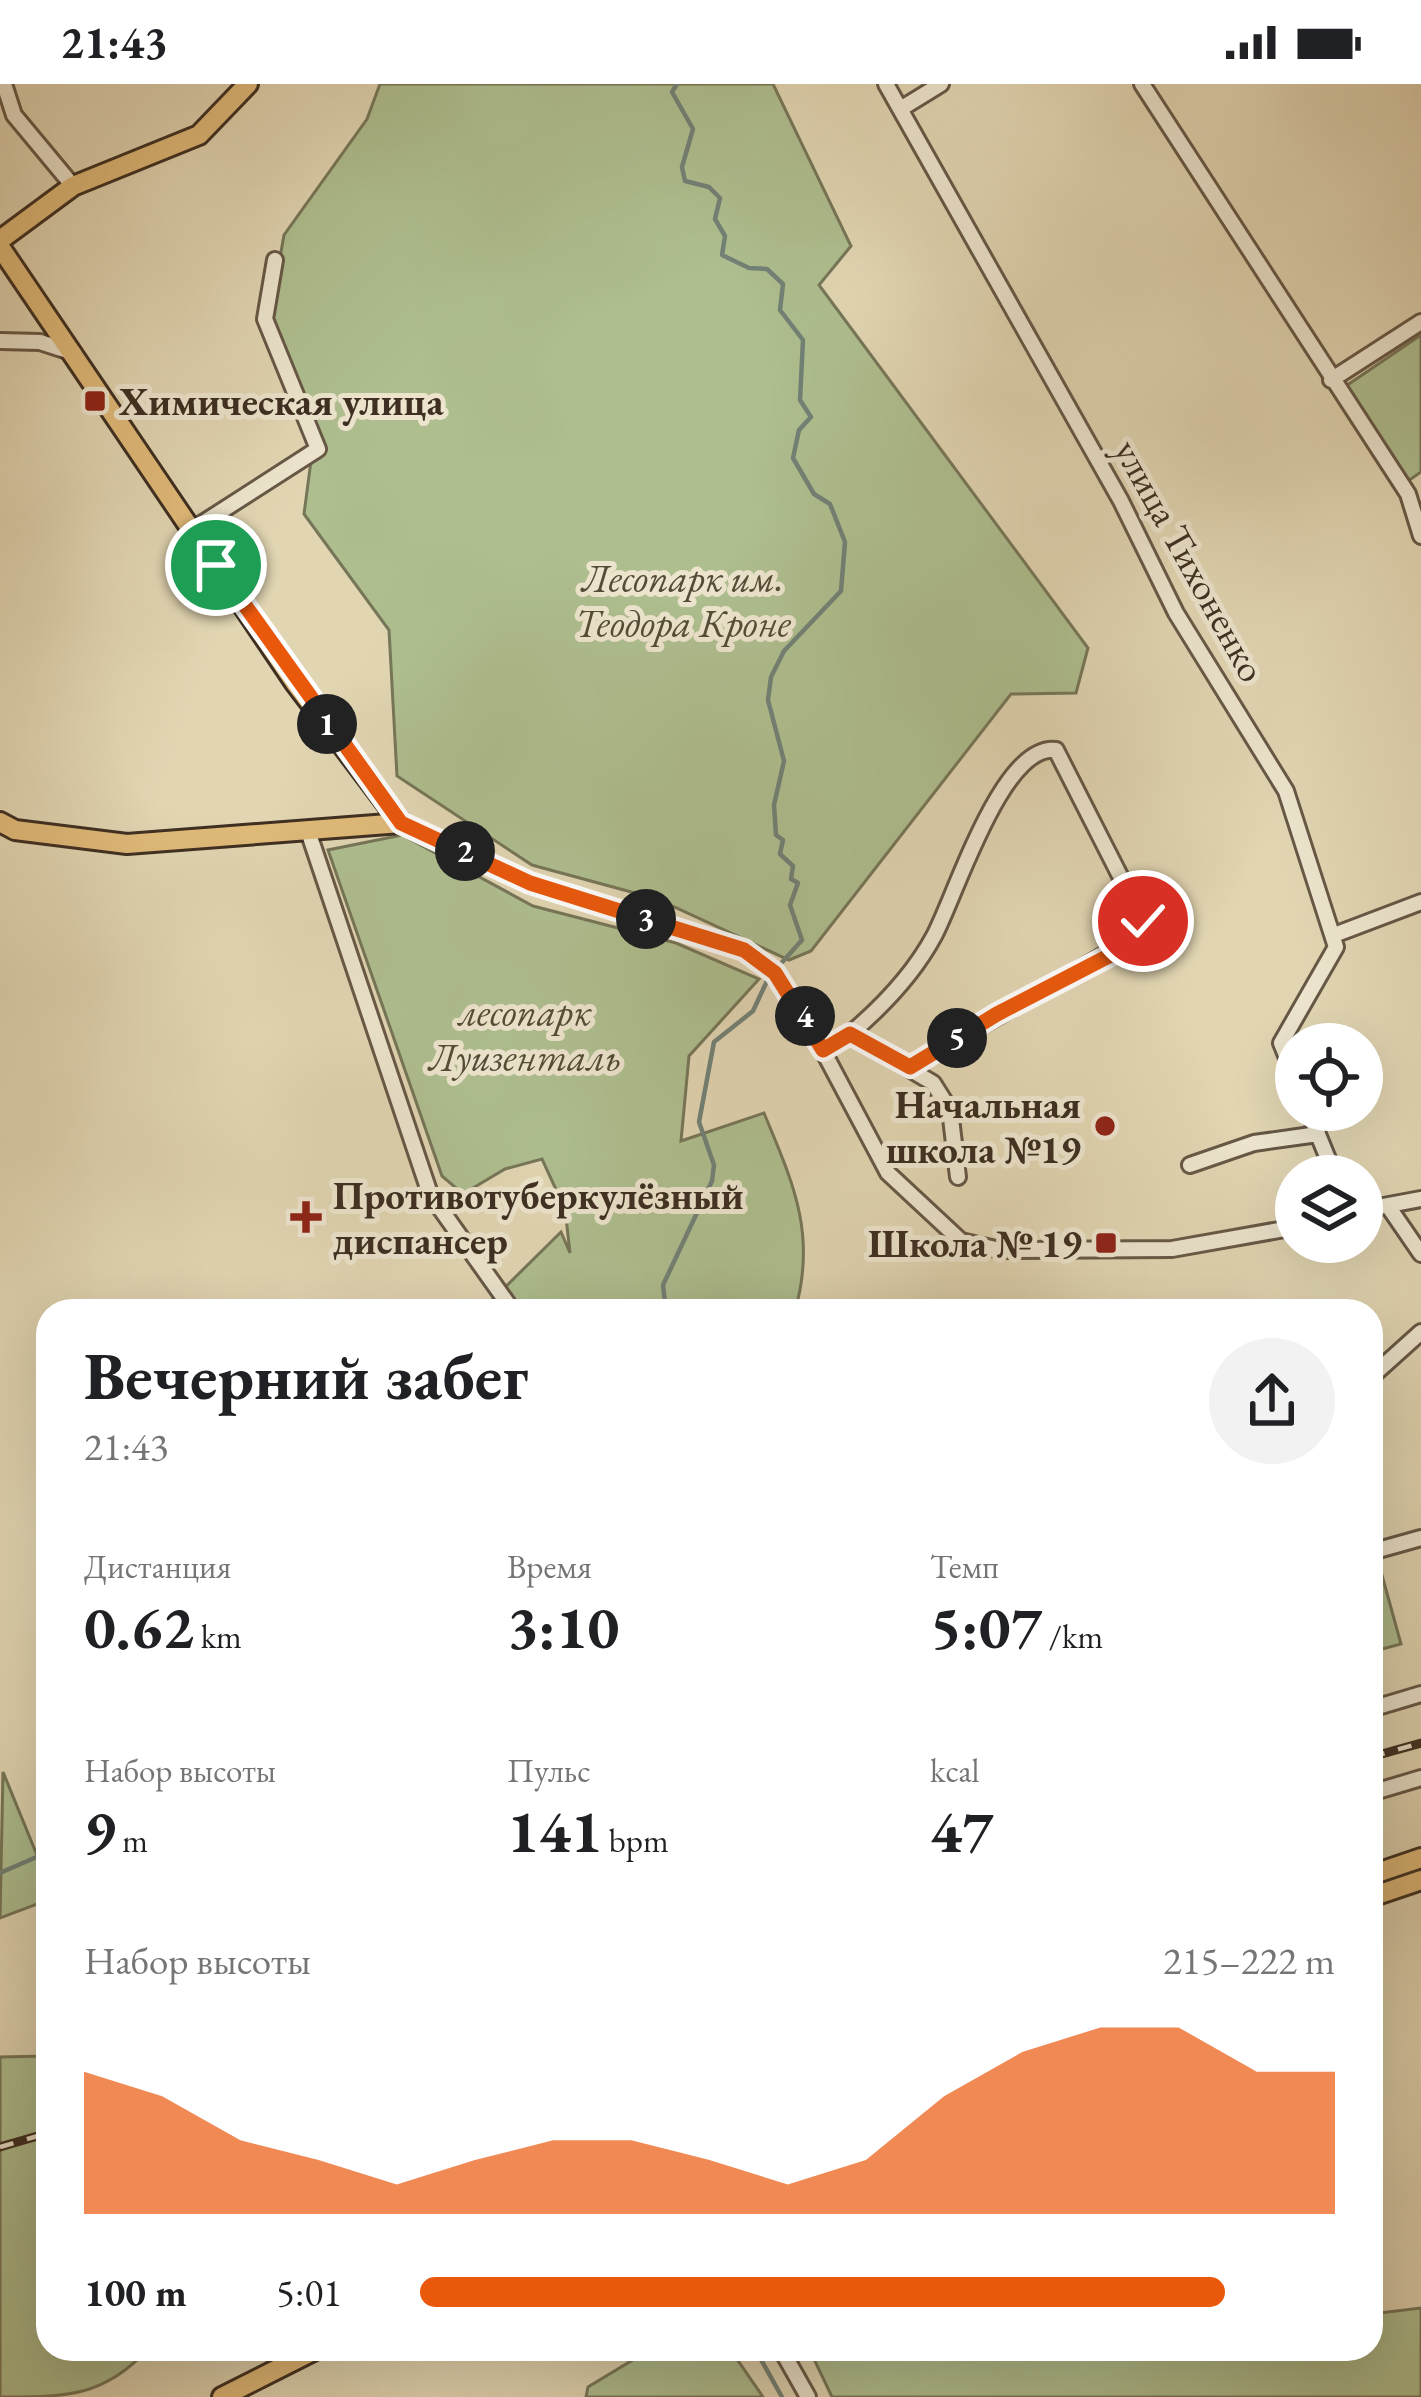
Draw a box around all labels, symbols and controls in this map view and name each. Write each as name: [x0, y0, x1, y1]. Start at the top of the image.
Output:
text: 21:43: [60, 13, 168, 71]
place label: Химическая улица: [118, 376, 444, 427]
marker: Химическая улица: [82, 388, 108, 414]
street label: улица Тихоненко: [1103, 430, 1278, 691]
pin: [165, 514, 267, 616]
icon: arrive: [183, 532, 249, 598]
park label: Лесопарк им. Теодора Кроне: [575, 552, 792, 648]
pin: 1: [297, 694, 357, 754]
text: 1: [318, 702, 336, 745]
pin: 2: [435, 821, 495, 881]
text: 2: [456, 829, 474, 872]
pin: [1092, 870, 1194, 972]
icon: check: [1110, 888, 1176, 954]
pin: 3: [616, 889, 676, 949]
text: 3: [637, 897, 655, 940]
park label: лесопарк Луизенталь: [427, 986, 621, 1082]
pin: 4: [775, 986, 835, 1046]
text: 4: [796, 994, 814, 1037]
pin: 5: [927, 1008, 987, 1068]
text: 5: [948, 1016, 966, 1059]
map controls: [1275, 1023, 1383, 1263]
button: locate: [1275, 1023, 1383, 1131]
place label: Начальная школа №19: [886, 1079, 1081, 1175]
marker: Начальная школа №19: [1092, 1113, 1118, 1139]
button: layers: [1275, 1155, 1383, 1263]
place label: Противотуберкулёзный диспансер: [333, 1170, 744, 1266]
marker: Противотуберкулёзный диспансер: [290, 1201, 322, 1233]
place label: Школа № 19: [868, 1218, 1082, 1269]
marker: Школа № 19: [1093, 1230, 1119, 1256]
text: Вечерний забег: [84, 1333, 529, 1419]
button: share: [1209, 1338, 1335, 1464]
text: 21:43: [84, 1421, 169, 1472]
text: Дистанция: [84, 1545, 231, 1588]
text: Время: [507, 1545, 592, 1588]
text: Темп: [930, 1545, 999, 1588]
text: 0.62: [84, 1588, 194, 1666]
text: 3:10: [507, 1588, 619, 1666]
text: 5:07: [930, 1588, 1042, 1666]
text: km: [194, 1615, 242, 1658]
text: /km: [1042, 1615, 1103, 1658]
text: Набор высоты: [84, 1749, 276, 1792]
text: Пульс: [507, 1749, 591, 1792]
text: kcal: [930, 1749, 980, 1792]
text: 9: [84, 1792, 116, 1870]
text: 141: [507, 1792, 602, 1870]
text: 47: [930, 1792, 993, 1870]
text: m: [116, 1819, 148, 1862]
text: bpm: [602, 1819, 669, 1862]
text: Набор высоты: [84, 1935, 311, 1986]
text: 215–222 m: [1163, 1935, 1335, 1986]
text: 100 m: [84, 2267, 187, 2318]
text: 5:01: [276, 2267, 342, 2318]

